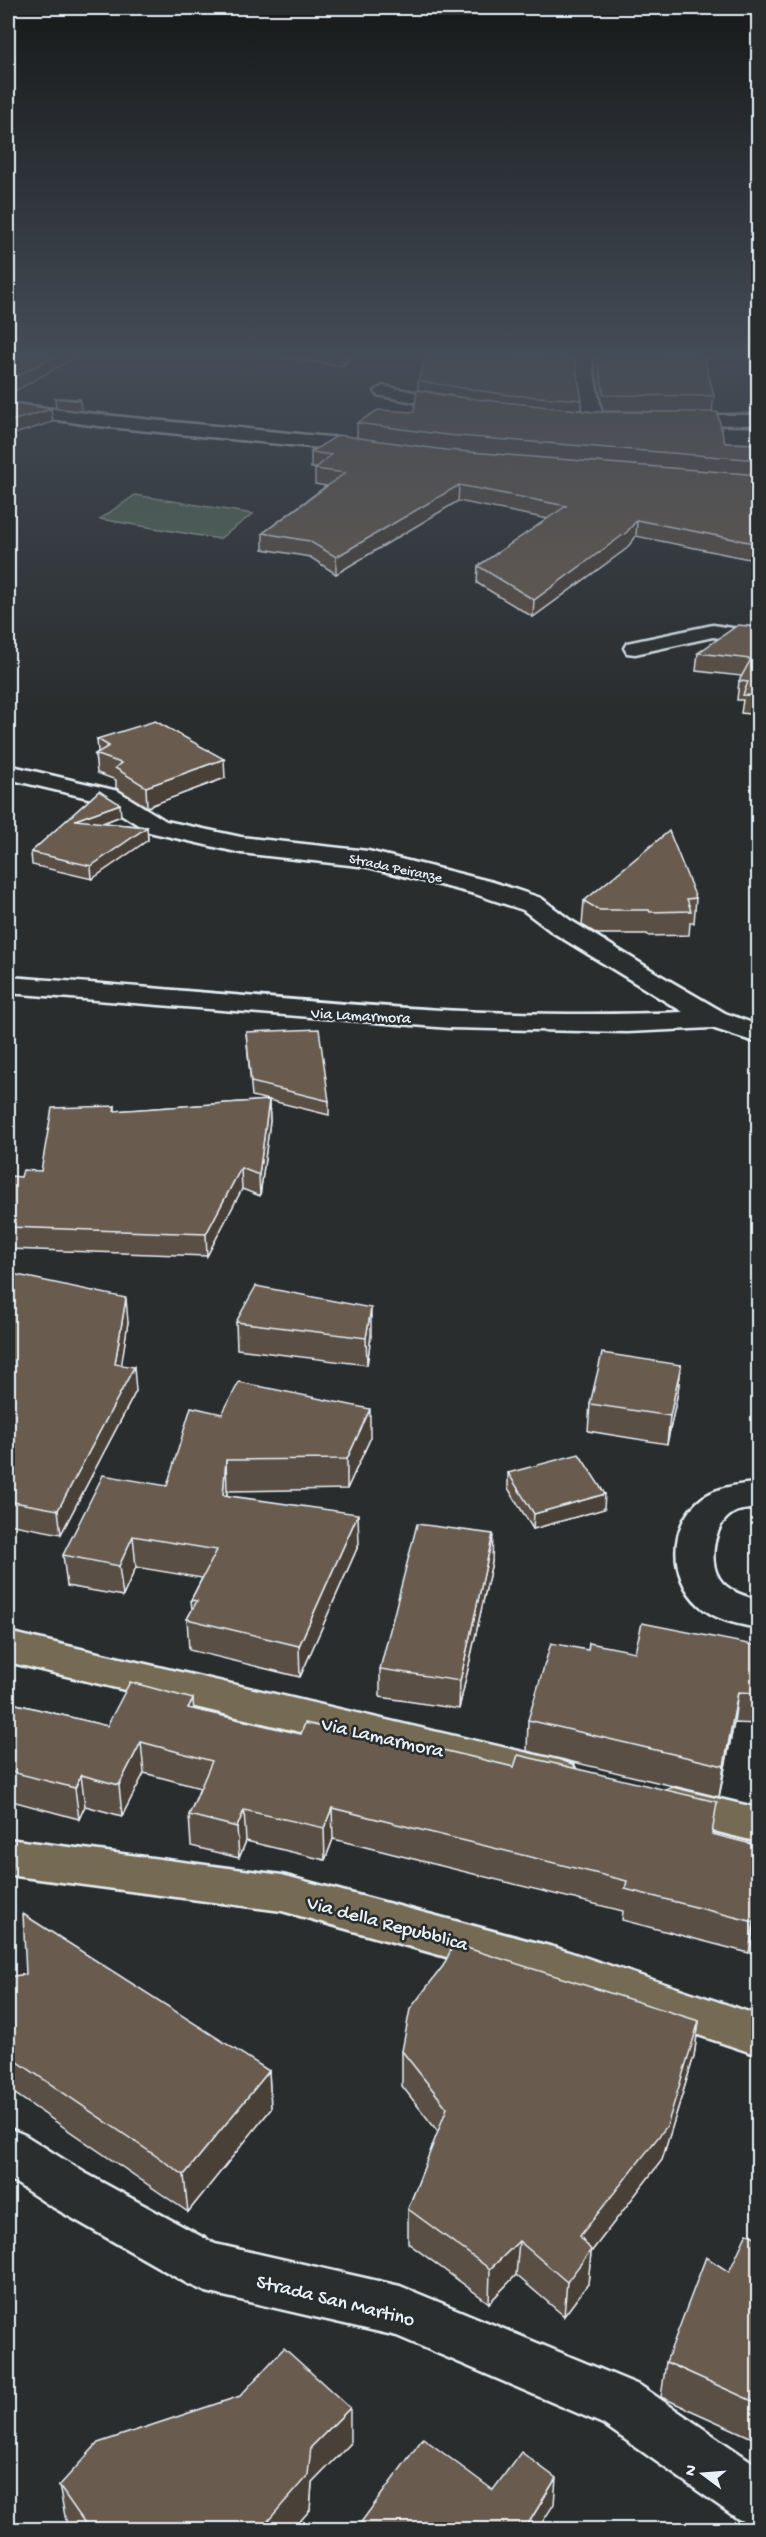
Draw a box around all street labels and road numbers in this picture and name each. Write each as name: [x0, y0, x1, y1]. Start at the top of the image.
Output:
street label: Strada Peiranze: [347, 851, 444, 888]
street label: Via Lamarmora: [309, 1005, 412, 1030]
street label: Via Lamarmora: [318, 1714, 447, 1765]
street label: Via della Repubblica: [303, 1893, 471, 1958]
street label: Strada San Martino: [254, 2272, 417, 2333]

